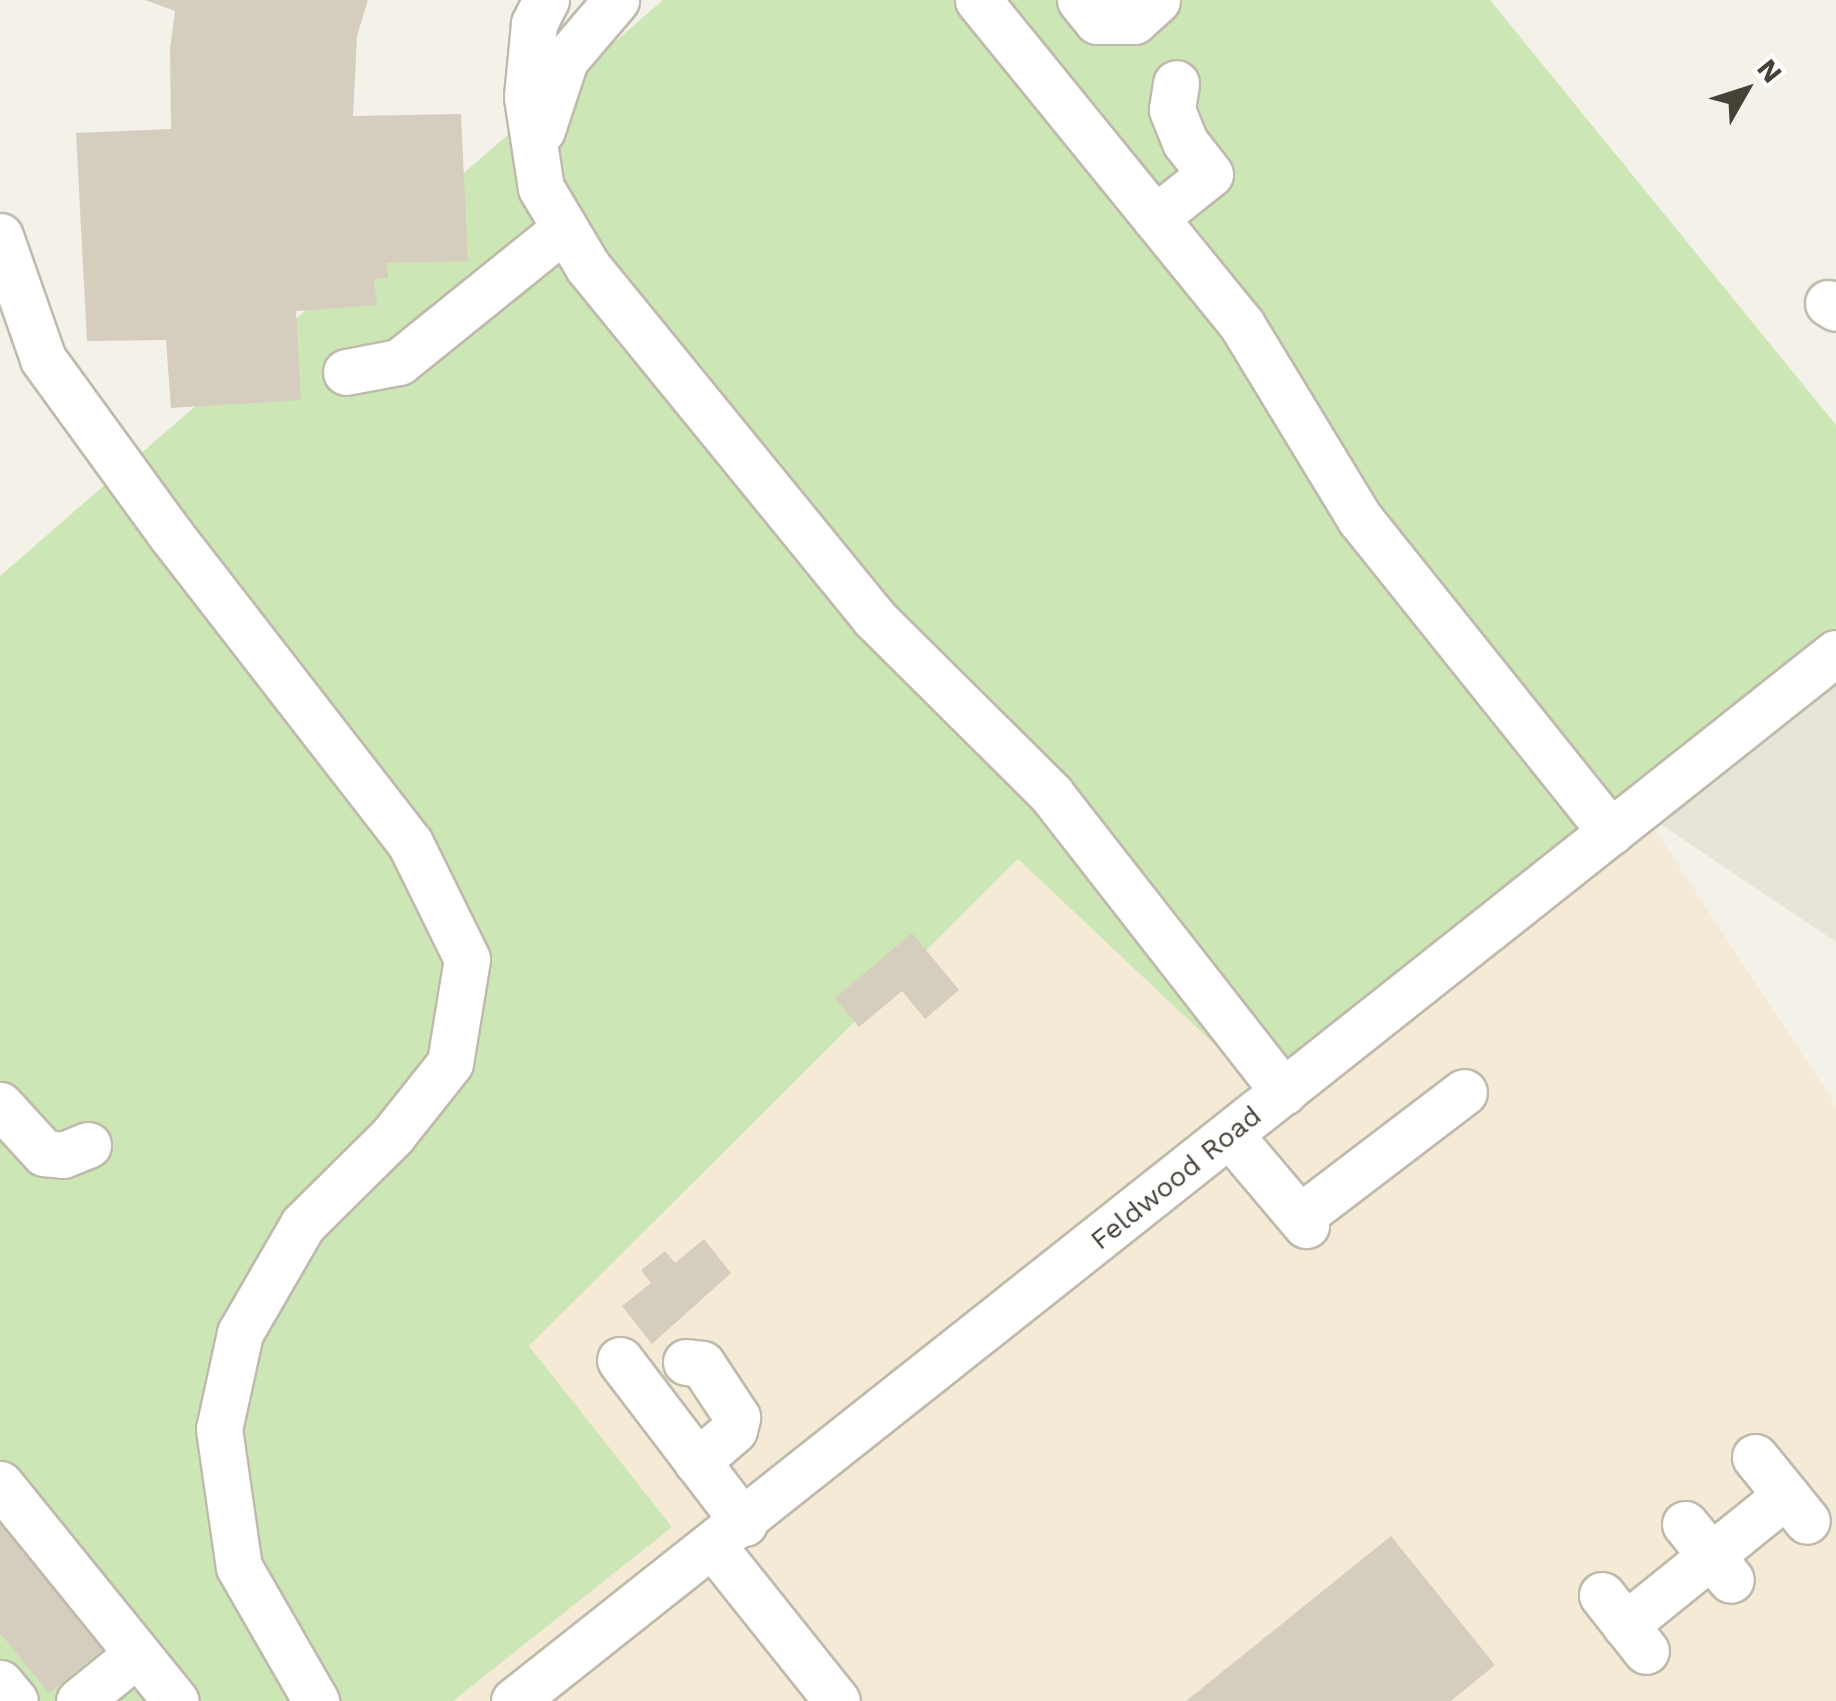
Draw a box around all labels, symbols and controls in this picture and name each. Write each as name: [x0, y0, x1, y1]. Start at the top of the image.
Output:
north arrow: [1696, 40, 1796, 140]
text: N: [1750, 52, 1789, 89]
street label: Feldwood Road: [1084, 1099, 1268, 1257]

